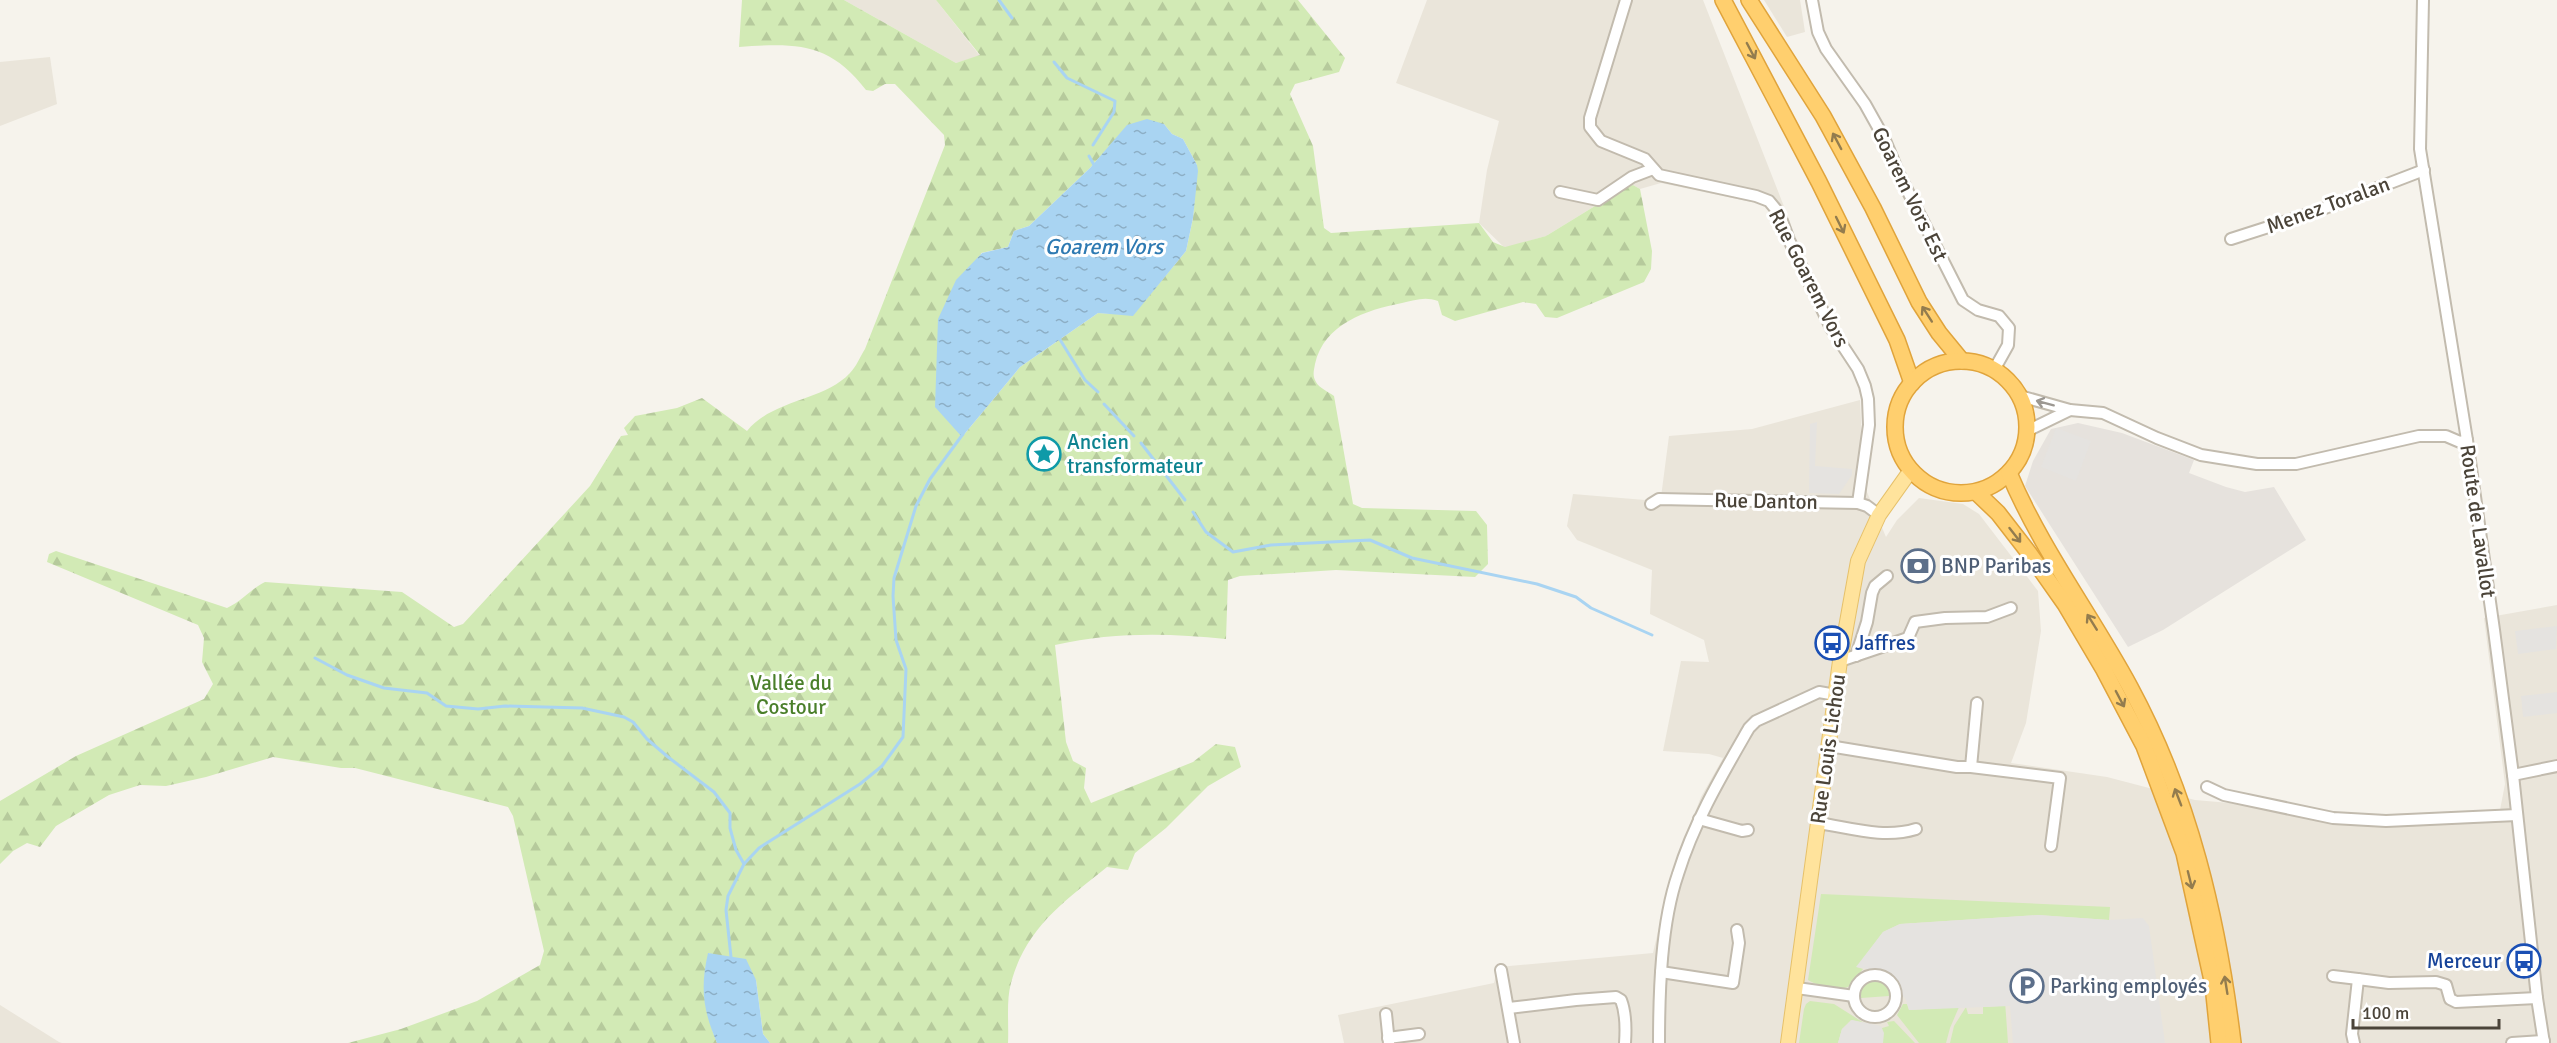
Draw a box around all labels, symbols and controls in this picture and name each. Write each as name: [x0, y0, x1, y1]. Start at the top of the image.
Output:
one-way arrow: [1746, 42, 1757, 60]
street label: Goarem Vors Est: [1866, 123, 1954, 265]
one-way arrow: [1831, 133, 1842, 151]
street label: Menez Toralan: [2263, 171, 2393, 239]
street label: Rue Goarem Vors: [1763, 204, 1855, 352]
one-way arrow: [1834, 216, 1846, 233]
water label: Goarem Vors: [1045, 233, 1166, 260]
one-way arrow: [1921, 306, 1933, 323]
one-way arrow: [2036, 397, 2055, 408]
place label: Ancien transformateur: [1067, 429, 1203, 479]
place icon: Ancien transformateur: [1026, 436, 1062, 472]
street label: Route de Lavallot: [2454, 443, 2502, 599]
street label: Rue Danton: [1714, 487, 1818, 515]
one-way arrow: [2009, 527, 2022, 543]
bank icon: BNP Paribas: [1900, 548, 1936, 584]
place label: BNP Paribas: [1941, 553, 2051, 579]
one-way arrow: [2086, 614, 2098, 631]
bus stop icon: Jaffres: [1814, 625, 1850, 661]
place label: Jaffres: [1855, 630, 1915, 656]
park label: Vallée du Costour: [750, 670, 832, 720]
street label: Rue Louis Lichou: [1805, 672, 1851, 826]
one-way arrow: [2114, 690, 2126, 708]
one-way arrow: [2171, 788, 2182, 806]
one-way arrow: [2185, 870, 2197, 889]
bus stop icon: Merceur: [2506, 943, 2542, 979]
place label: Merceur: [2427, 948, 2501, 974]
parking icon: Parking employés: [2009, 968, 2045, 1004]
place label: Parking employés: [2050, 973, 2207, 999]
one-way arrow: [2220, 976, 2231, 995]
scale bar: [2353, 992, 2498, 1030]
text: 100 m: [2362, 1002, 2409, 1024]

